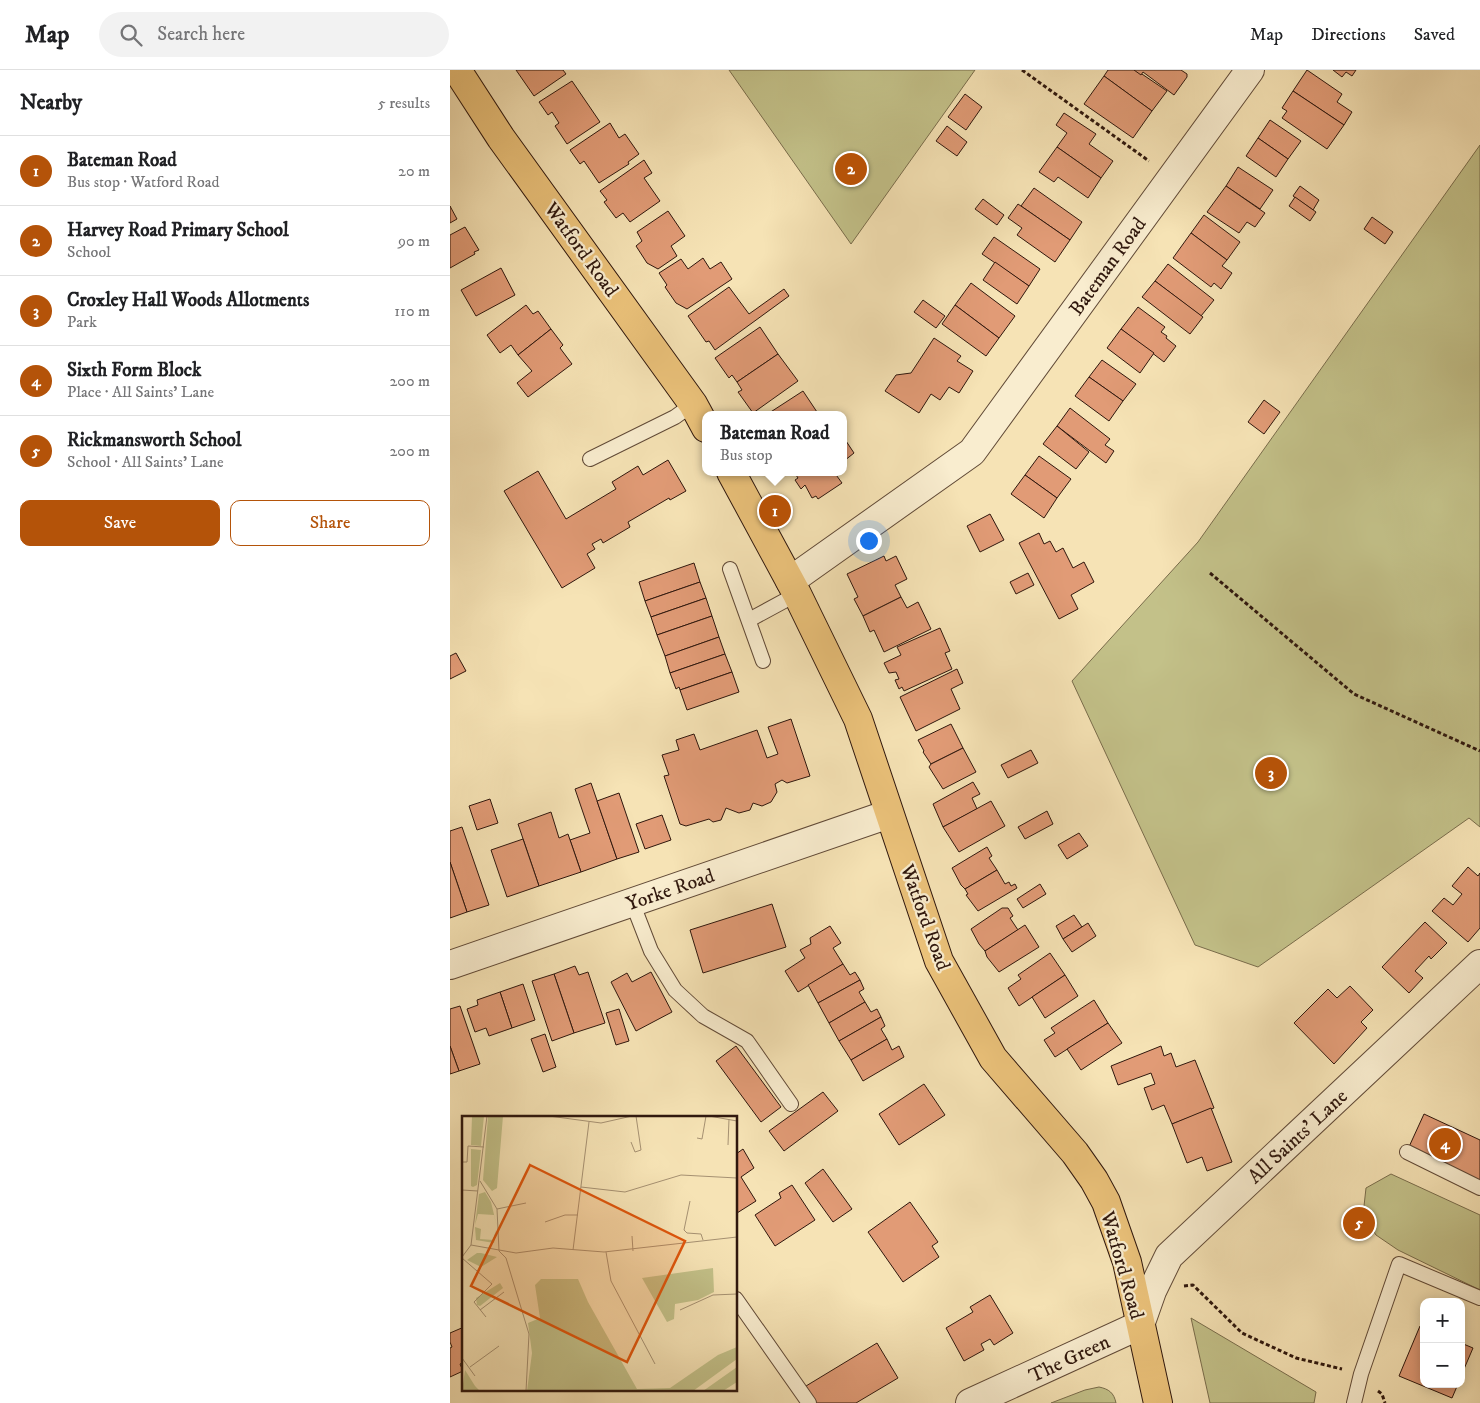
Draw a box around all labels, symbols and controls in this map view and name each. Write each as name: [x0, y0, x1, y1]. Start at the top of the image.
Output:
search box: [99, 12, 449, 57]
text: Map: [25, 20, 69, 50]
icon: search: [117, 21, 145, 49]
text: Search here: [157, 23, 245, 46]
text: Map: [1250, 24, 1283, 46]
text: Directions: [1311, 24, 1386, 46]
text: Saved: [1414, 24, 1455, 46]
text: Nearby: [20, 90, 82, 116]
text: 5 results: [378, 93, 430, 113]
text: Bateman Road: [67, 149, 177, 172]
pin: 2: [835, 150, 867, 188]
text: 1: [33, 161, 39, 181]
text: 20 m: [398, 161, 430, 181]
text: Bus stop · Watford Road: [67, 172, 219, 192]
street label: Watford Road: [537, 197, 624, 302]
street label: Bateman Road: [1064, 213, 1152, 321]
text: Harvey Road Primary School: [67, 219, 289, 242]
text: 2: [32, 231, 40, 251]
text: 90 m: [398, 231, 430, 251]
text: School: [67, 242, 111, 262]
text: Croxley Hall Woods Allotments: [67, 289, 309, 312]
text: 3: [33, 301, 39, 321]
text: 110 m: [394, 301, 430, 321]
text: Park: [67, 312, 97, 332]
text: Sixth Form Block: [67, 359, 201, 382]
text: 4: [31, 371, 41, 391]
text: 200 m: [389, 371, 430, 391]
text: Place · All Saints' Lane: [67, 382, 214, 402]
popup: [702, 411, 847, 476]
text: Bateman Road: [720, 422, 829, 445]
text: Rickmansworth School: [67, 429, 241, 452]
text: 5: [32, 441, 40, 461]
text: 200 m: [389, 441, 430, 461]
text: Bus stop: [720, 445, 773, 465]
text: School · All Saints' Lane: [67, 452, 224, 472]
pin: 1: [759, 492, 791, 530]
button: Save: [20, 500, 220, 546]
button: Share: [230, 500, 430, 546]
your location: [856, 528, 882, 554]
pin: 3: [1255, 754, 1287, 792]
street label: Watford Road: [894, 860, 955, 974]
street label: Yorke Road: [623, 864, 718, 917]
street label: All Saints' Lane: [1243, 1084, 1353, 1190]
inset map: [462, 1116, 738, 1390]
pin: 4: [1429, 1125, 1461, 1163]
pin: 5: [1343, 1204, 1375, 1242]
street label: Watford Road: [1094, 1208, 1149, 1322]
map controls: [1420, 1298, 1465, 1388]
button: +: [1420, 1298, 1465, 1343]
street label: The Green: [1025, 1330, 1115, 1389]
button: −: [1420, 1343, 1465, 1388]

